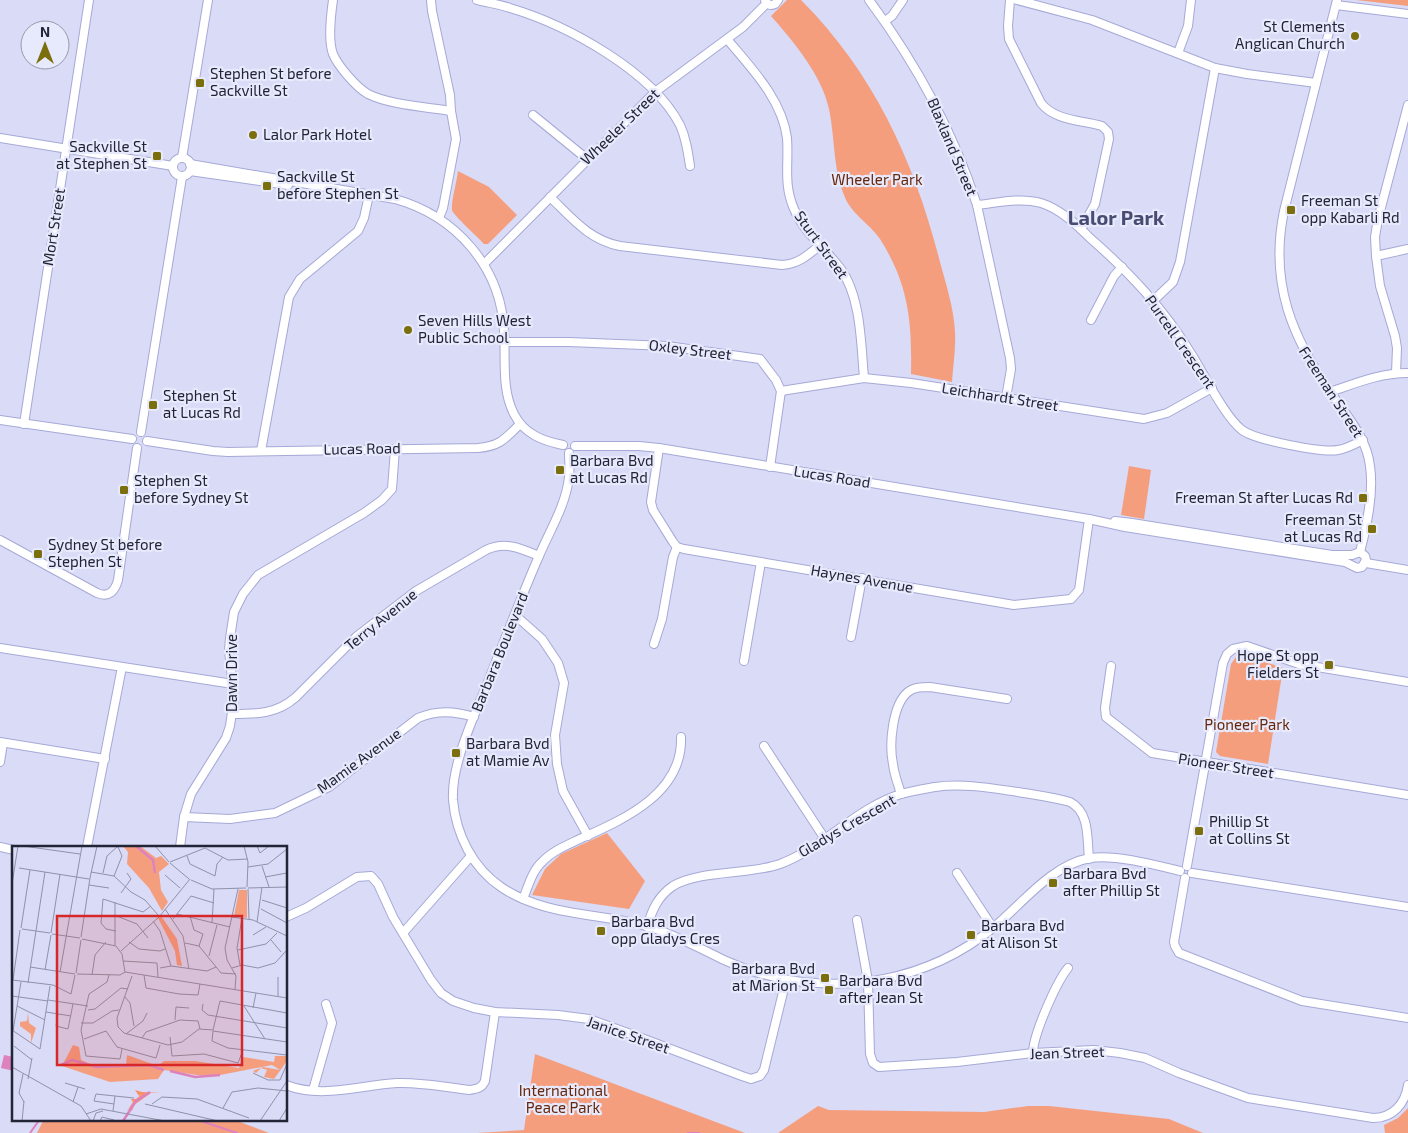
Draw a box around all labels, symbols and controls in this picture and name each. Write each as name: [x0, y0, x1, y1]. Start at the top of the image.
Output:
place label: St Clements Anglican Church: [1235, 17, 1345, 52]
north arrow: [20, 20, 70, 70]
text: N: [40, 23, 50, 40]
marker: St Clements Anglican Church: [1349, 30, 1361, 42]
place label: Stephen St before Sackville St: [210, 64, 332, 99]
marker: Stephen St before Sackville St: [194, 77, 206, 89]
street label: Wheeler Street: [576, 84, 663, 168]
street label: Blaxland Street: [924, 95, 982, 199]
place label: Lalor Park Hotel: [263, 125, 372, 143]
marker: Lalor Park Hotel: [247, 129, 259, 141]
place label: Sackville St at Stephen St: [56, 137, 147, 172]
marker: Sackville St at Stephen St: [151, 150, 163, 162]
place label: Sackville St before Stephen St: [277, 167, 399, 202]
park label: Wheeler Park: [831, 170, 923, 188]
marker: Sackville St before Stephen St: [261, 180, 273, 192]
street label: Mort Street: [38, 186, 68, 267]
place label: Freeman St opp Kabarli Rd: [1301, 191, 1400, 226]
marker: Freeman St opp Kabarli Rd: [1285, 204, 1297, 216]
district label: Lalor Park: [1068, 205, 1165, 229]
street label: Sturt Street: [791, 207, 853, 282]
street label: Purcell Crescent: [1142, 291, 1220, 392]
place label: Seven Hills West Public School: [418, 311, 531, 346]
marker: Seven Hills West Public School: [402, 324, 414, 336]
street label: Oxley Street: [648, 335, 733, 363]
street label: Freeman Street: [1296, 343, 1368, 441]
street label: Leichhardt Street: [941, 378, 1060, 414]
place label: Stephen St at Lucas Rd: [163, 386, 241, 421]
marker: Stephen St at Lucas Rd: [147, 399, 159, 411]
street label: Lucas Road: [323, 438, 401, 458]
place label: Barbara Bvd at Lucas Rd: [570, 451, 654, 486]
street label: Lucas Road: [793, 461, 872, 491]
marker: Barbara Bvd at Lucas Rd: [554, 464, 566, 476]
place label: Stephen St before Sydney St: [134, 471, 249, 506]
marker: Stephen St before Sydney St: [118, 484, 130, 496]
place label: Freeman St after Lucas Rd: [1175, 488, 1353, 506]
marker: Freeman St after Lucas Rd: [1357, 492, 1369, 504]
place label: Freeman St at Lucas Rd: [1284, 510, 1362, 545]
marker: Freeman St at Lucas Rd: [1366, 523, 1378, 535]
place label: Sydney St before Stephen St: [48, 535, 162, 570]
marker: Sydney St before Stephen St: [32, 548, 44, 560]
street label: Haynes Avenue: [809, 560, 915, 596]
street label: Terry Avenue: [341, 585, 420, 654]
street label: Barbara Boulevard: [467, 589, 531, 714]
street label: Dawn Drive: [222, 634, 240, 712]
place label: Hope St opp Fielders St: [1237, 646, 1319, 681]
marker: Hope St opp Fielders St: [1323, 659, 1335, 671]
park label: Pioneer Park: [1204, 715, 1290, 733]
street label: Mamie Avenue: [313, 724, 404, 797]
place label: Barbara Bvd at Mamie Av: [466, 734, 550, 769]
marker: Barbara Bvd at Mamie Av: [450, 747, 462, 759]
street label: Pioneer Street: [1177, 749, 1276, 782]
street label: Gladys Crescent: [795, 790, 899, 860]
place label: Phillip St at Collins St: [1209, 812, 1290, 847]
marker: Phillip St at Collins St: [1193, 825, 1205, 837]
inset map: [12, 846, 288, 1120]
place label: Barbara Bvd after Phillip St: [1063, 864, 1160, 899]
marker: Barbara Bvd after Phillip St: [1047, 877, 1059, 889]
place label: Barbara Bvd opp Gladys Cres: [611, 912, 720, 947]
place label: Barbara Bvd at Alison St: [981, 916, 1065, 951]
marker: Barbara Bvd opp Gladys Cres: [595, 925, 607, 937]
marker: Barbara Bvd at Alison St: [965, 929, 977, 941]
place label: Barbara Bvd at Marion St: [731, 959, 815, 994]
place label: Barbara Bvd after Jean St: [839, 971, 923, 1006]
marker: Barbara Bvd at Marion St: [819, 972, 831, 984]
marker: Barbara Bvd after Jean St: [823, 984, 835, 996]
street label: Janice Street: [585, 1012, 672, 1057]
street label: Jean Street: [1029, 1042, 1105, 1062]
park label: International Peace Park: [519, 1081, 608, 1116]

